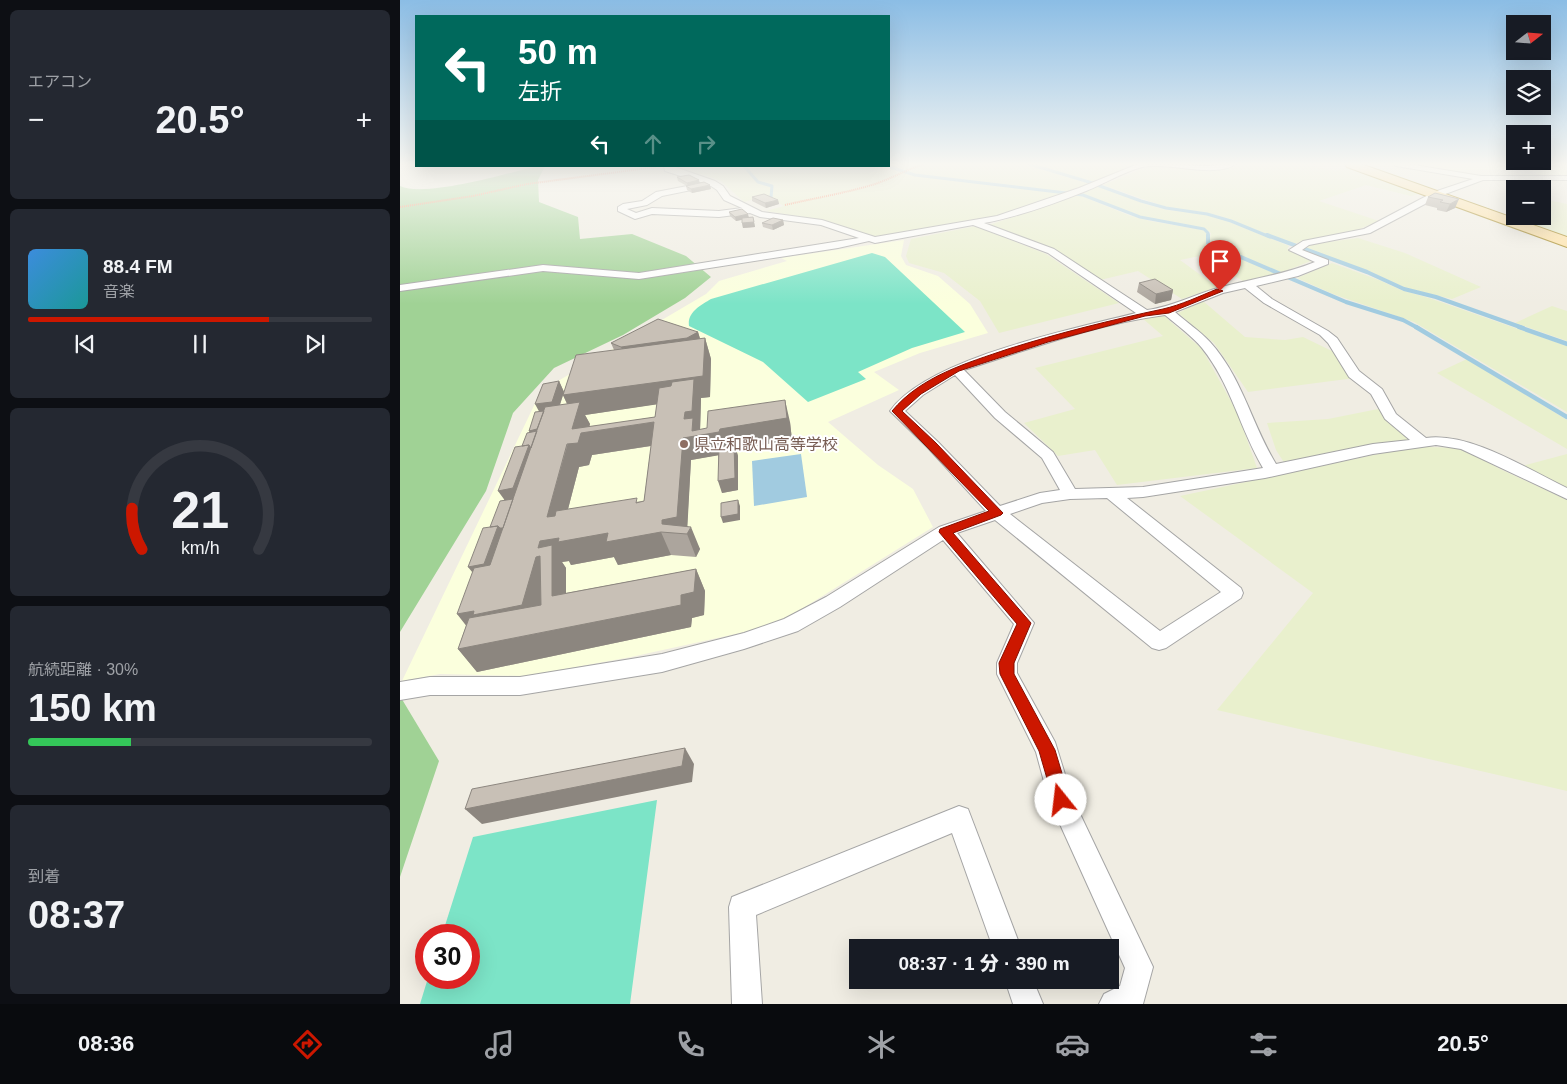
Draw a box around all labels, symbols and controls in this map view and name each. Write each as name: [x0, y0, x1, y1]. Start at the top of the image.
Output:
north arrow: [1506, 15, 1551, 60]
map controls: [1506, 15, 1551, 225]
text: 50 m: [518, 32, 598, 71]
icon: left: [435, 35, 500, 100]
button: layers: [1506, 70, 1551, 115]
text: エアコン: [28, 73, 92, 90]
text: 左折: [518, 79, 562, 104]
text: 20.5°: [155, 99, 245, 141]
text: −: [28, 104, 44, 135]
text: +: [356, 104, 372, 135]
button: +: [1506, 125, 1551, 170]
icon: left: [586, 130, 614, 158]
icon: ahead: [639, 130, 667, 158]
icon: right: [692, 130, 720, 158]
button: −: [1506, 180, 1551, 225]
pin: [1199, 240, 1241, 291]
icon: arrive: [1206, 247, 1234, 275]
text: 88.4 FM: [103, 256, 173, 277]
text: 音楽: [103, 283, 135, 300]
icon: previous: [71, 330, 99, 358]
icon: pause: [186, 330, 214, 358]
icon: next: [301, 330, 329, 358]
place label: 県立和歌山高等学校: [694, 436, 838, 453]
marker: 県立和歌山高等学校: [678, 438, 690, 450]
text: 21: [171, 481, 229, 539]
text: km/h: [181, 538, 219, 558]
text: 航続距離 · 30%: [28, 661, 138, 678]
text: 150 km: [28, 687, 157, 729]
position arrow: [1034, 773, 1086, 825]
text: 到着: [28, 868, 60, 885]
text: 08:37: [28, 894, 125, 936]
speed limit sign: 30: [415, 924, 480, 989]
text: 08:37 · 1 分 · 390 m: [898, 953, 1070, 974]
icon: directions: [290, 1027, 325, 1062]
icon: music: [482, 1027, 517, 1062]
icon: phone: [673, 1027, 708, 1062]
icon: climate: [864, 1027, 899, 1062]
icon: car: [1055, 1027, 1090, 1062]
icon: filters: [1246, 1027, 1281, 1062]
text: 08:36: [78, 1031, 134, 1056]
text: 20.5°: [1437, 1031, 1489, 1056]

